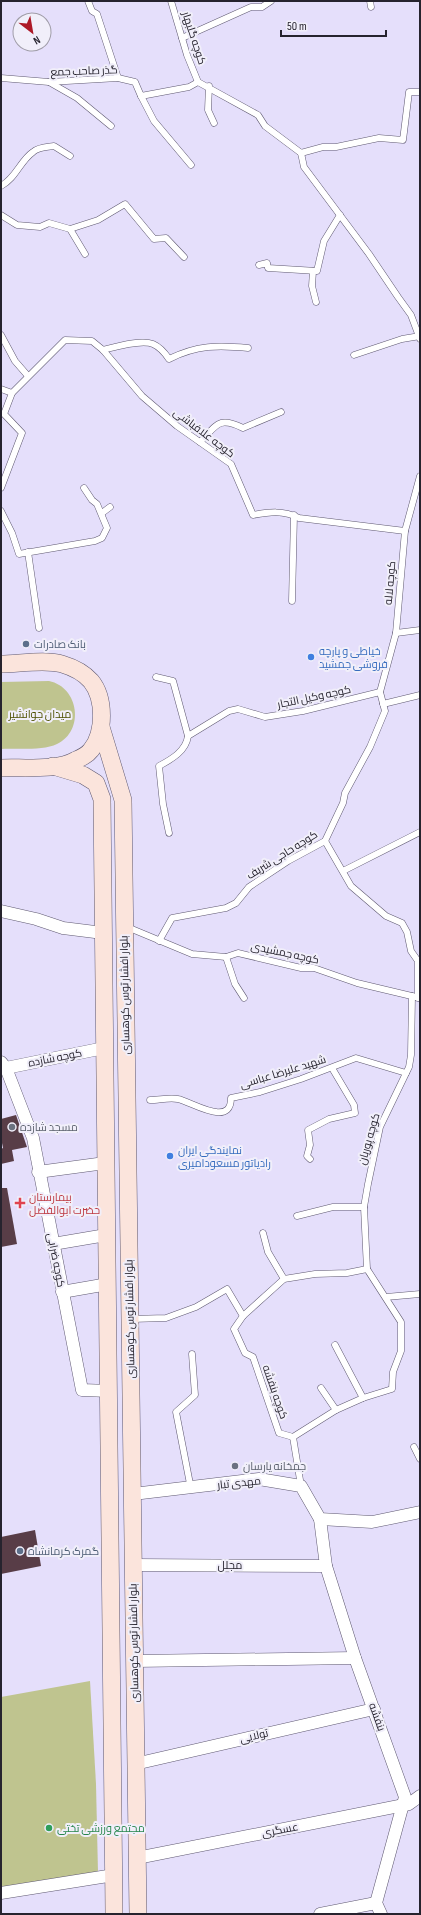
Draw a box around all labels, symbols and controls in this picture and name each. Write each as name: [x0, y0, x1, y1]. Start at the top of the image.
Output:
street label: کوچه گلبهار: [179, 9, 209, 66]
north arrow: [12, 12, 52, 52]
scale bar: [281, 12, 386, 38]
text: 50 m: [287, 19, 307, 34]
text: N: [31, 33, 43, 47]
street label: گذر صاحب جمع: [50, 63, 118, 80]
street label: کوچه علافباشی: [171, 406, 237, 460]
street label: کوچه لاله: [382, 560, 398, 605]
place label: بانک صادرات: [34, 638, 86, 651]
marker: بانک صادرات: [21, 639, 31, 649]
place label: خیاطی ‌‌و‌ پارچه فروشی جمشید: [319, 645, 388, 671]
marker: خیاطی ‌‌و‌ پارچه فروشی جمشید: [306, 652, 316, 662]
street label: کوچه وکیل التجار: [275, 683, 352, 711]
park label: میدان جوانشیر: [8, 708, 71, 721]
street label: کوچه حاجی شریف: [244, 828, 320, 882]
street label: بلوار افشار توس کوهساری: [117, 935, 133, 1055]
street label: کوچه جمشیدی: [250, 939, 320, 967]
street label: کوچه شازده: [27, 1046, 83, 1070]
street label: شهید علیرضا عباسی: [238, 1053, 328, 1091]
street label: کوچه پوریان: [355, 1112, 383, 1166]
place label: مسجد شازده: [20, 1121, 78, 1134]
marker: مسجد شازده: [7, 1122, 17, 1132]
place label: نمایندگی ایران رادیاتور مسعودامیری: [178, 1144, 271, 1170]
marker: نمایندگی ایران رادیاتور مسعودامیری: [165, 1151, 175, 1161]
place label: بیمارستان حضرت ابوالفضل: [29, 1191, 100, 1217]
marker: بیمارستان حضرت ابوالفضل: [14, 1197, 26, 1209]
street label: کوچه ضرابی: [44, 1232, 68, 1288]
street label: بلوار افشار توس کوهساری: [122, 1259, 138, 1379]
street label: کوچه بنفشه: [260, 1363, 290, 1421]
place label: جمخانه یارسان: [243, 1460, 306, 1473]
marker: جمخانه یارسان: [230, 1461, 240, 1471]
street label: مهدی تبار: [215, 1474, 262, 1492]
place label: گمرک کرمانشاه: [28, 1545, 99, 1558]
marker: گمرک کرمانشاه: [15, 1546, 25, 1556]
street label: مجلل: [218, 1559, 242, 1572]
street label: بلوار افشار توس کوهساری: [126, 1583, 142, 1703]
street label: بنفشه: [366, 1701, 388, 1733]
street label: تولایی: [238, 1726, 270, 1746]
street label: عسگری: [261, 1820, 299, 1840]
place label: مجتمع ورزشی تختی: [57, 1822, 145, 1836]
marker: مجتمع ورزشی تختی: [44, 1823, 54, 1833]

